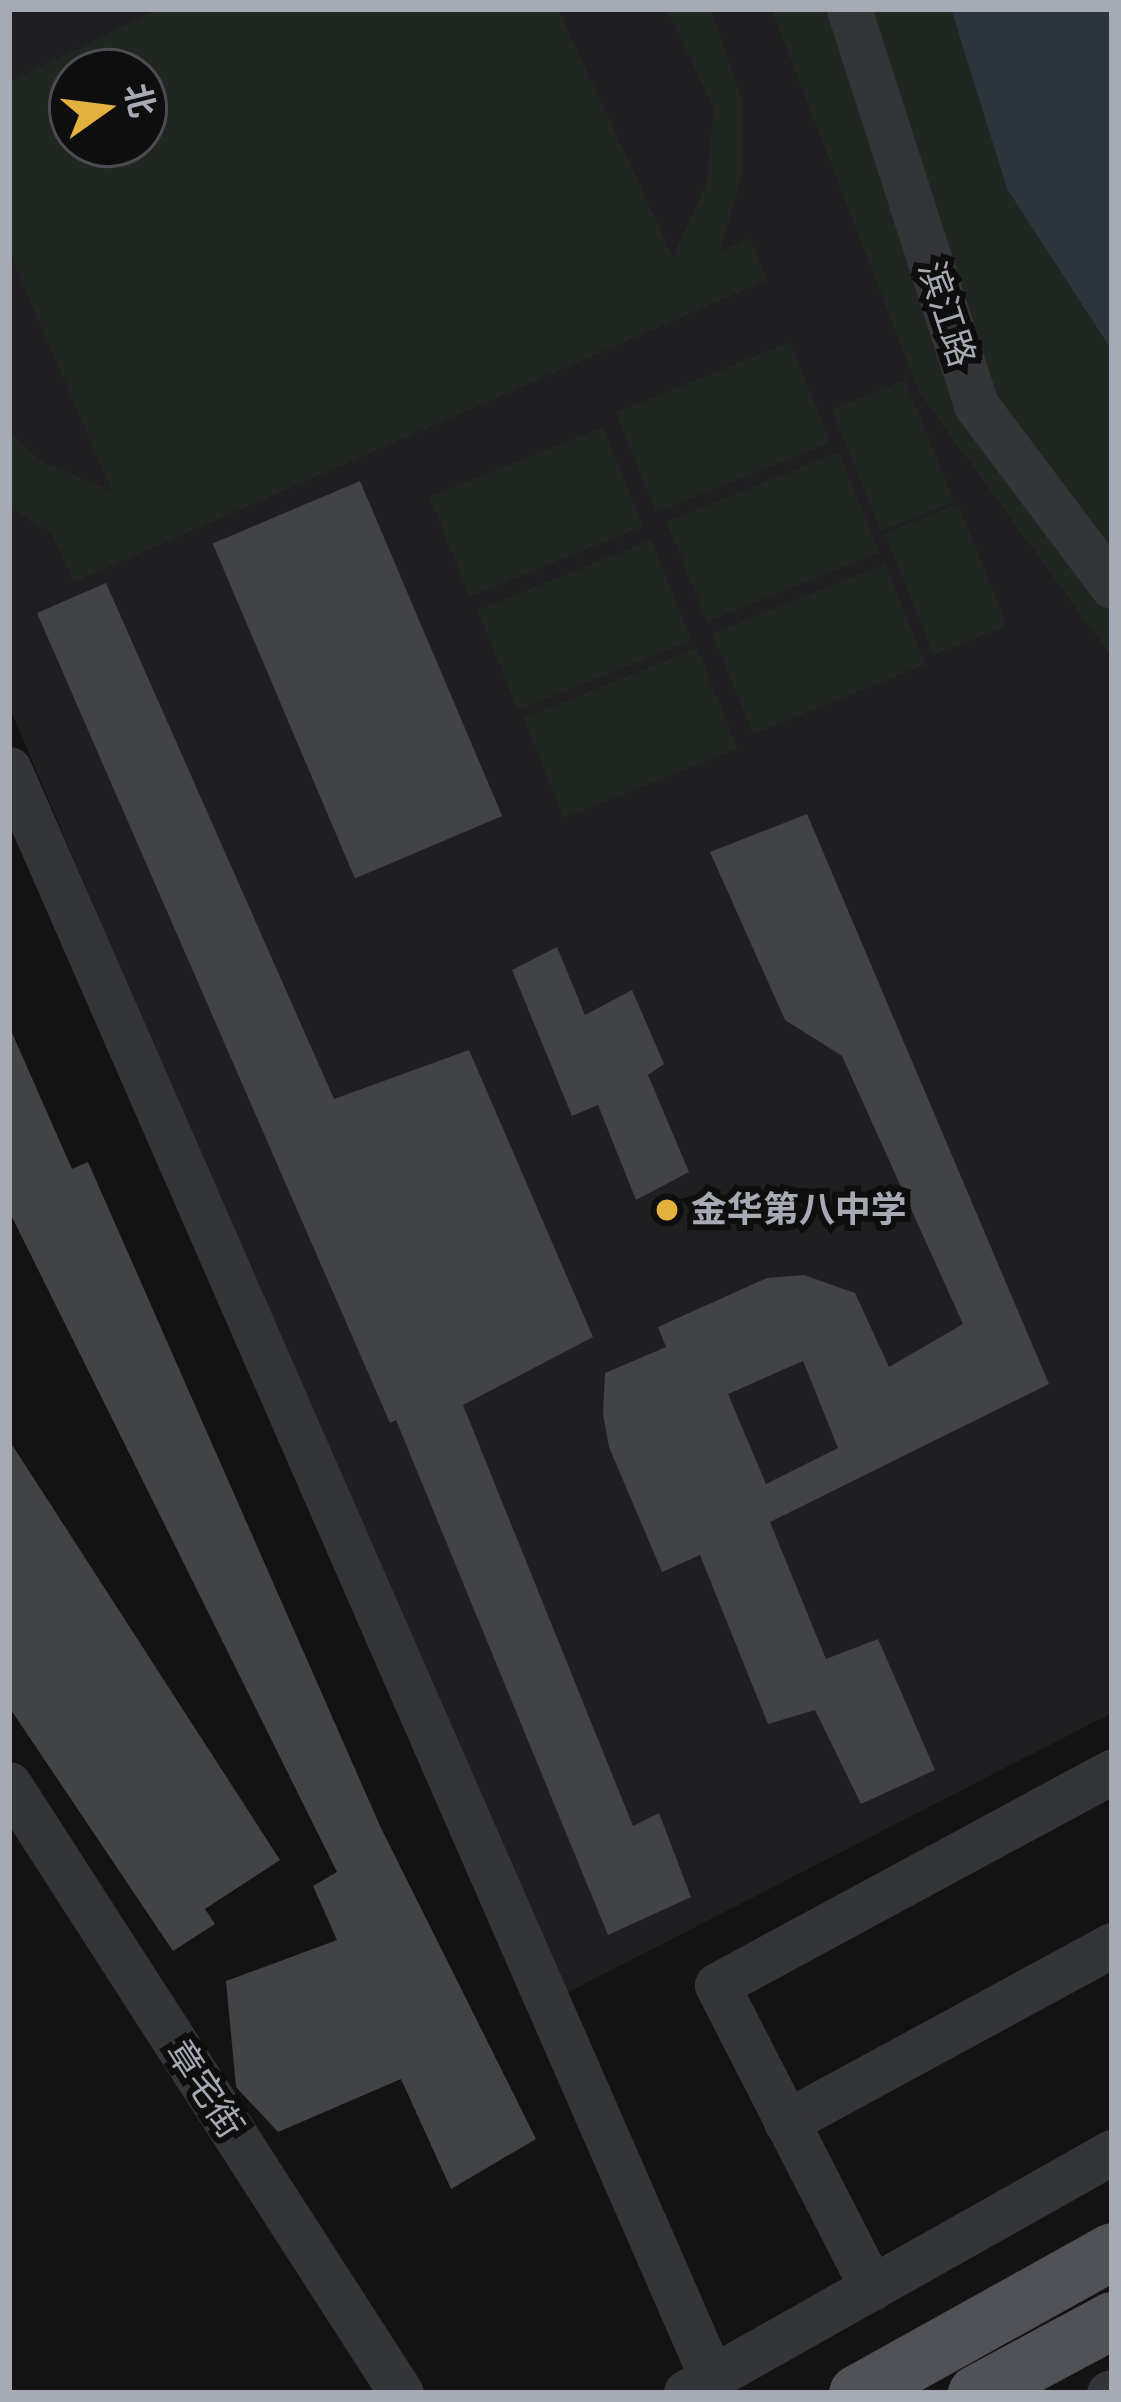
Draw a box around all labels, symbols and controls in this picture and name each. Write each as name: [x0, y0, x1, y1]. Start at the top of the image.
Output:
north arrow: [48, 48, 168, 168]
text: 北: [115, 79, 165, 121]
street label: 滨江路: [910, 256, 984, 372]
place label: 金华第八中学: [691, 1188, 907, 1232]
marker: 金华第八中学: [654, 1197, 680, 1223]
street label: 章宅街: [157, 2032, 253, 2146]

